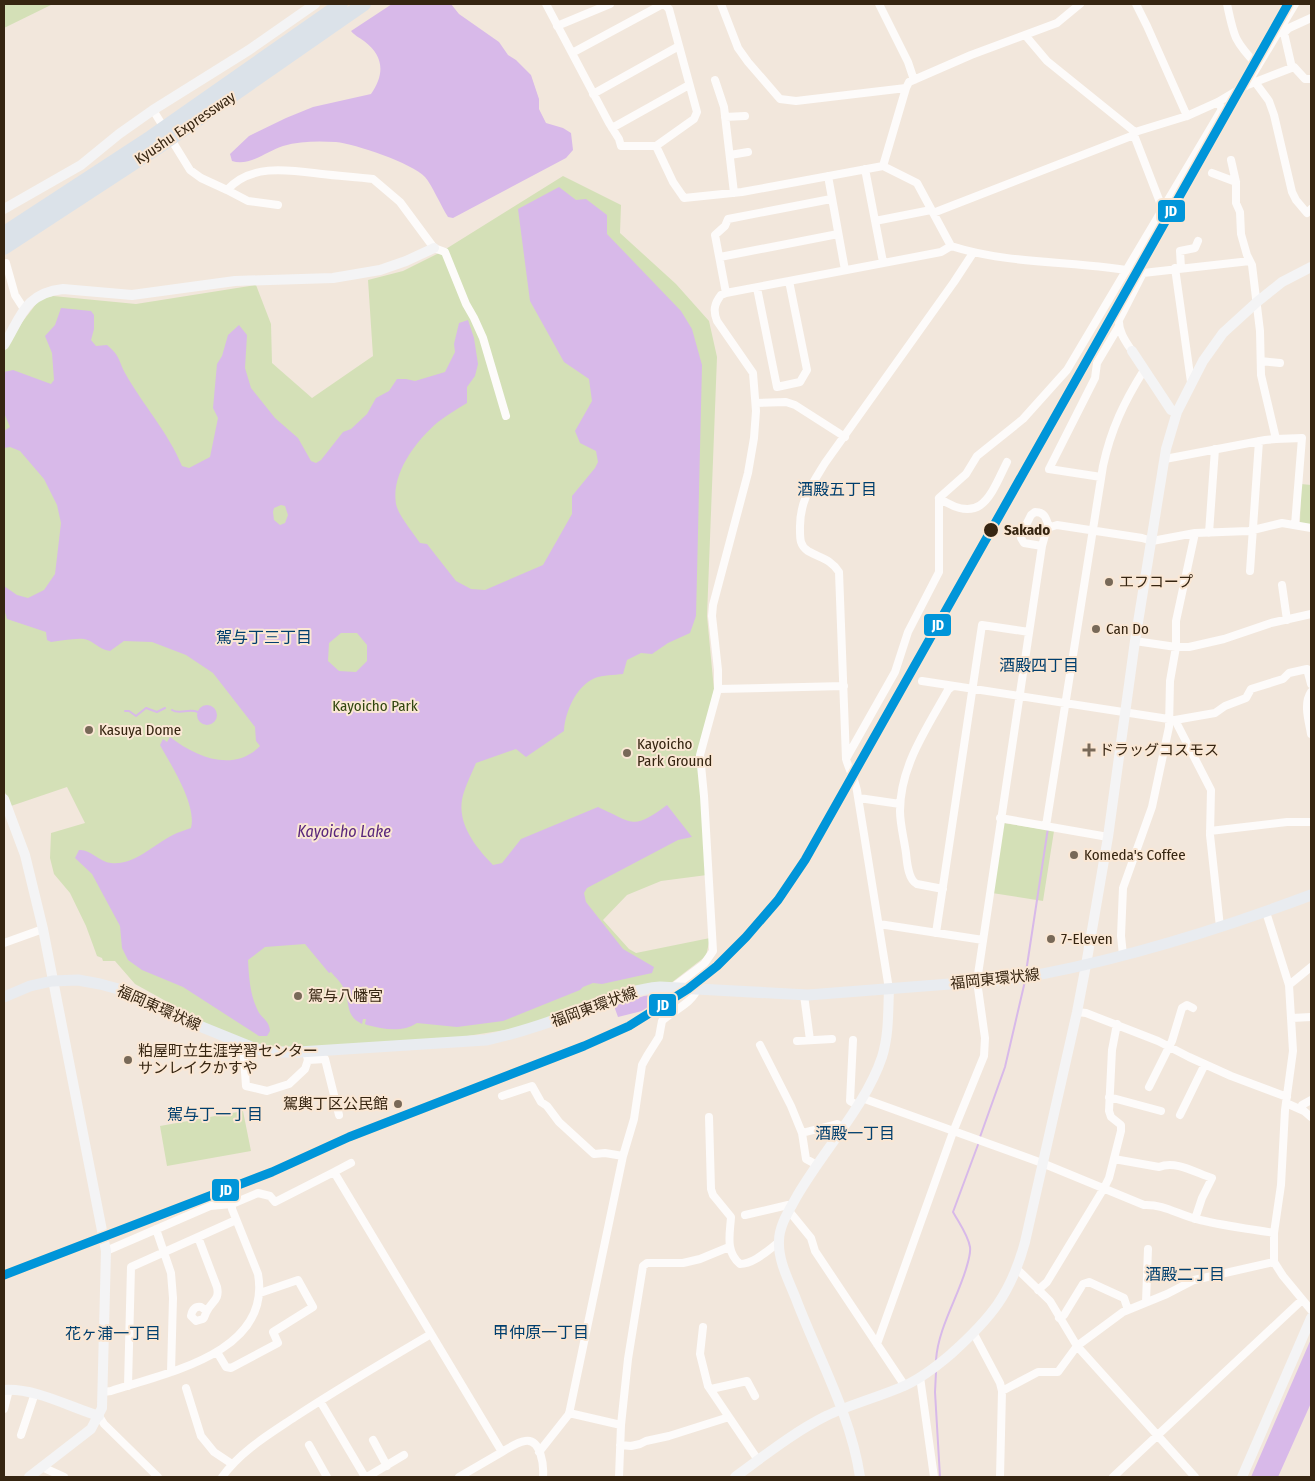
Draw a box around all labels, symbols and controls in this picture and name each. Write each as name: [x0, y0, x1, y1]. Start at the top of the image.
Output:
street label: Kyushu Expressway: [131, 87, 239, 168]
line badge: JD: [1157, 199, 1186, 223]
text: JD: [1164, 203, 1177, 220]
district label: 酒殿五丁目: [797, 480, 877, 499]
marker: Sakado: [982, 521, 1000, 539]
place label: Sakado: [1004, 521, 1050, 539]
place label: エフコープ: [1119, 573, 1193, 591]
marker: エフコープ: [1103, 576, 1115, 588]
line badge: JD: [923, 613, 952, 637]
text: JD: [931, 617, 944, 634]
place label: Can Do: [1106, 620, 1149, 638]
marker: Can Do: [1090, 623, 1102, 635]
district label: 駕与丁三丁目: [216, 628, 312, 647]
district label: 酒殿四丁目: [999, 656, 1079, 675]
park label: Kayoicho Park: [332, 697, 418, 715]
place label: Kasuya Dome: [99, 721, 181, 739]
marker: Kasuya Dome: [83, 724, 95, 736]
place label: Kayoicho Park Ground: [637, 735, 712, 770]
place label: ドラッグコスモス: [1099, 741, 1219, 759]
marker: ドラッグコスモス: [1083, 744, 1095, 756]
marker: Kayoicho Park Ground: [621, 747, 633, 759]
water label: Kayoicho Lake: [297, 822, 391, 841]
place label: Komeda's Coffee: [1084, 846, 1186, 864]
marker: Komeda's Coffee: [1068, 849, 1080, 861]
place label: 7-Eleven: [1061, 930, 1113, 948]
marker: 7-Eleven: [1045, 933, 1057, 945]
street label: 福岡東環状線: [949, 965, 1041, 993]
street label: 福岡東環状線: [114, 981, 204, 1035]
street label: 福岡東環状線: [549, 983, 639, 1031]
place label: 駕与八幡宮: [308, 987, 383, 1005]
marker: 駕与八幡宮: [292, 990, 304, 1002]
line badge: JD: [648, 993, 677, 1017]
text: JD: [656, 997, 669, 1014]
place label: 粕屋町立生涯学習センター サンレイクかすや: [138, 1042, 318, 1077]
marker: 粕屋町立生涯学習センター サンレイクかすや: [122, 1054, 134, 1066]
place label: 駕輿丁区公民館: [283, 1095, 388, 1113]
marker: 駕輿丁区公民館: [392, 1098, 404, 1110]
district label: 駕与丁一丁目: [167, 1105, 263, 1124]
district label: 酒殿一丁目: [815, 1124, 895, 1143]
line badge: JD: [211, 1178, 240, 1202]
text: JD: [219, 1182, 232, 1199]
district label: 酒殿二丁目: [1145, 1265, 1225, 1284]
district label: 甲仲原一丁目: [493, 1323, 589, 1342]
district label: 花ヶ浦一丁目: [65, 1324, 161, 1343]

